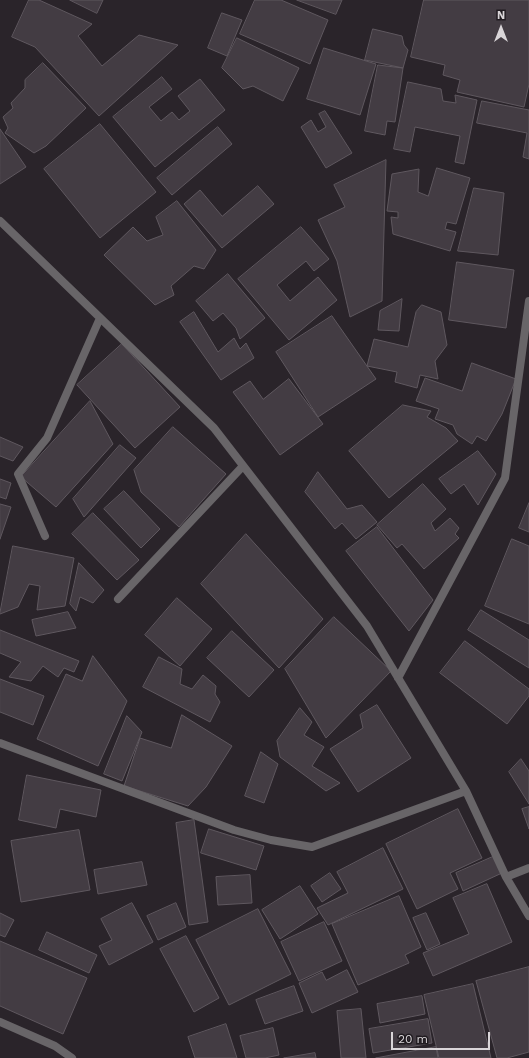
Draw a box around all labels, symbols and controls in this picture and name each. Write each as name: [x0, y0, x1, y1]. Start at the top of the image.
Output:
north arrow: [481, 8, 521, 48]
text: N: [497, 9, 505, 22]
scale bar: [393, 1024, 492, 1050]
text: 20 m: [398, 1032, 428, 1046]

